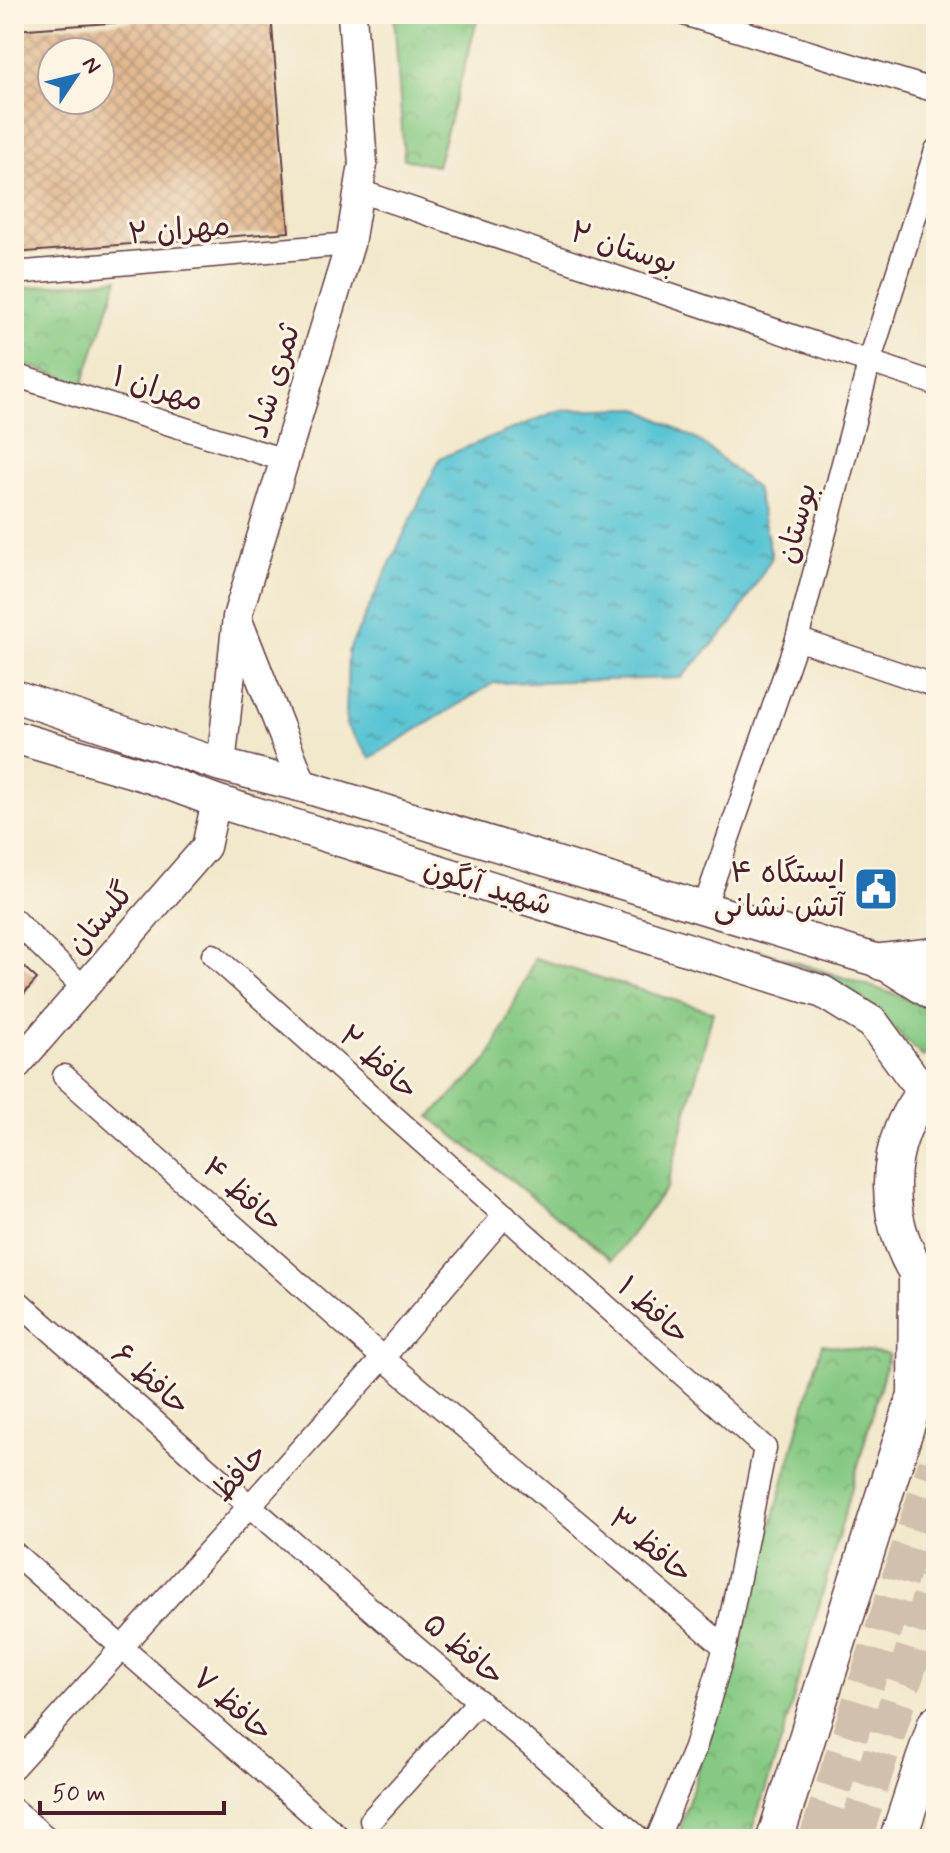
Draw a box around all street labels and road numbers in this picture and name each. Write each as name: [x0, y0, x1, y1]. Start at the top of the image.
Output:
street label: مهران ۲: [126, 207, 232, 254]
street label: بوستان ۲: [565, 213, 682, 284]
street label: ثمری شاد: [239, 319, 310, 443]
street label: ۱ مهران: [107, 357, 208, 422]
street label: بوستان: [768, 479, 827, 568]
street label: شهید آبگون: [418, 849, 557, 925]
street label: گلستان: [59, 875, 143, 963]
street label: حافظ ۲: [330, 1017, 426, 1109]
street label: حافظ ۴: [193, 1148, 291, 1242]
street label: حافظ ۱: [608, 1268, 698, 1354]
street label: حافظ ۶: [102, 1335, 198, 1425]
street label: حافظ: [204, 1435, 277, 1511]
street label: حافظ ۳: [600, 1500, 700, 1593]
street label: حافظ ۵: [414, 1605, 512, 1696]
street label: حافظ ۷: [183, 1659, 281, 1751]

